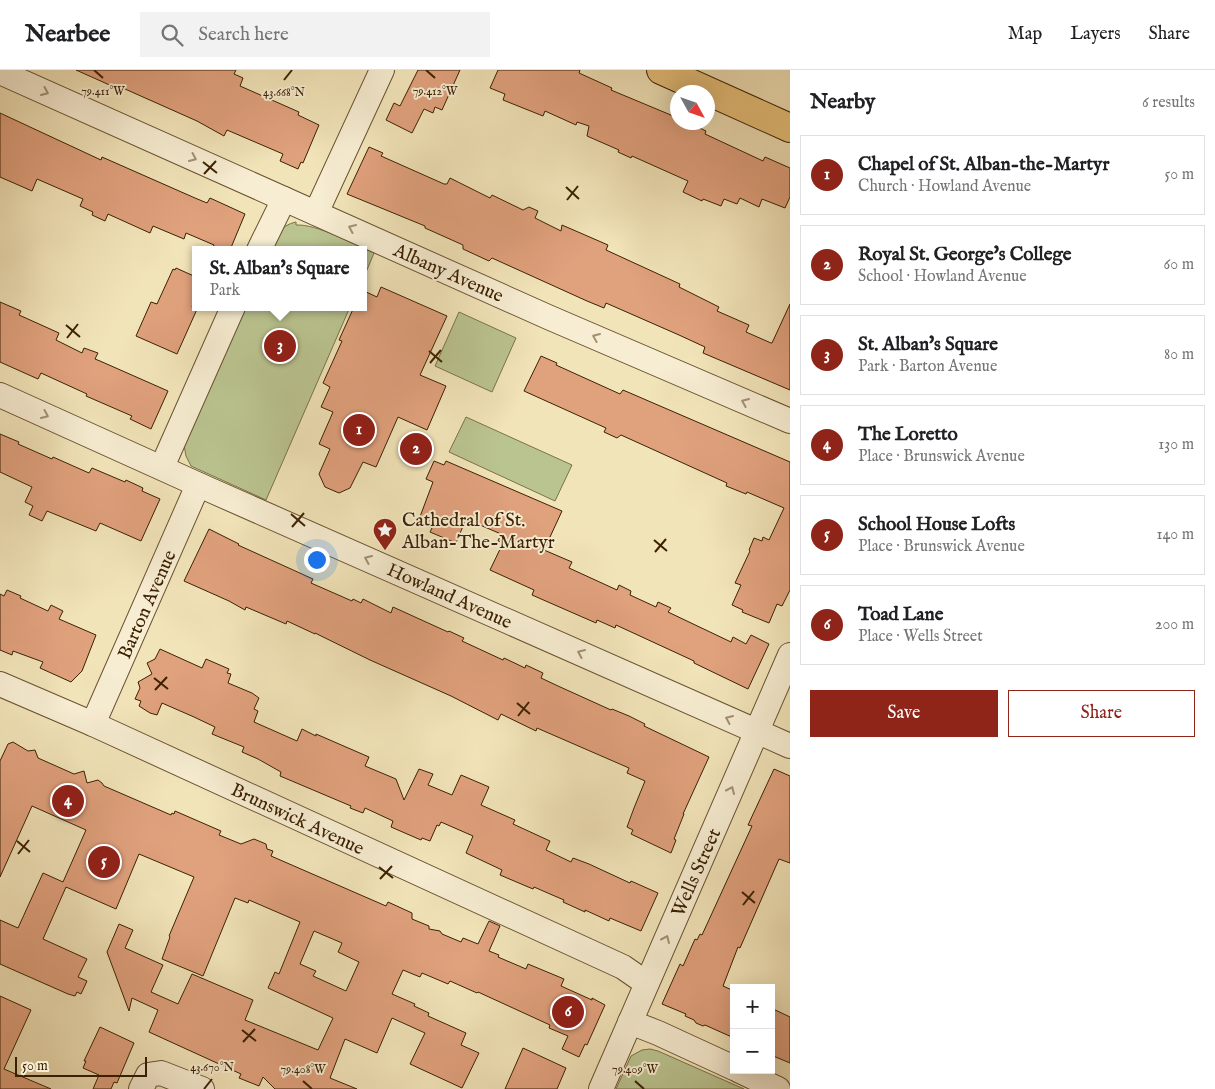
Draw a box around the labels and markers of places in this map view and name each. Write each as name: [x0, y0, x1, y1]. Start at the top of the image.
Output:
pin: 3: [264, 327, 296, 365]
pin: 1: [343, 411, 375, 449]
pin: 2: [400, 430, 432, 468]
place label: Cathedral of St. Alban-The-Martyr: [401, 509, 555, 555]
place icon: Cathedral of St. Alban-The-Martyr: [372, 517, 398, 551]
pin: 4: [52, 782, 84, 820]
pin: 5: [88, 843, 120, 881]
pin: 6: [552, 993, 584, 1031]

